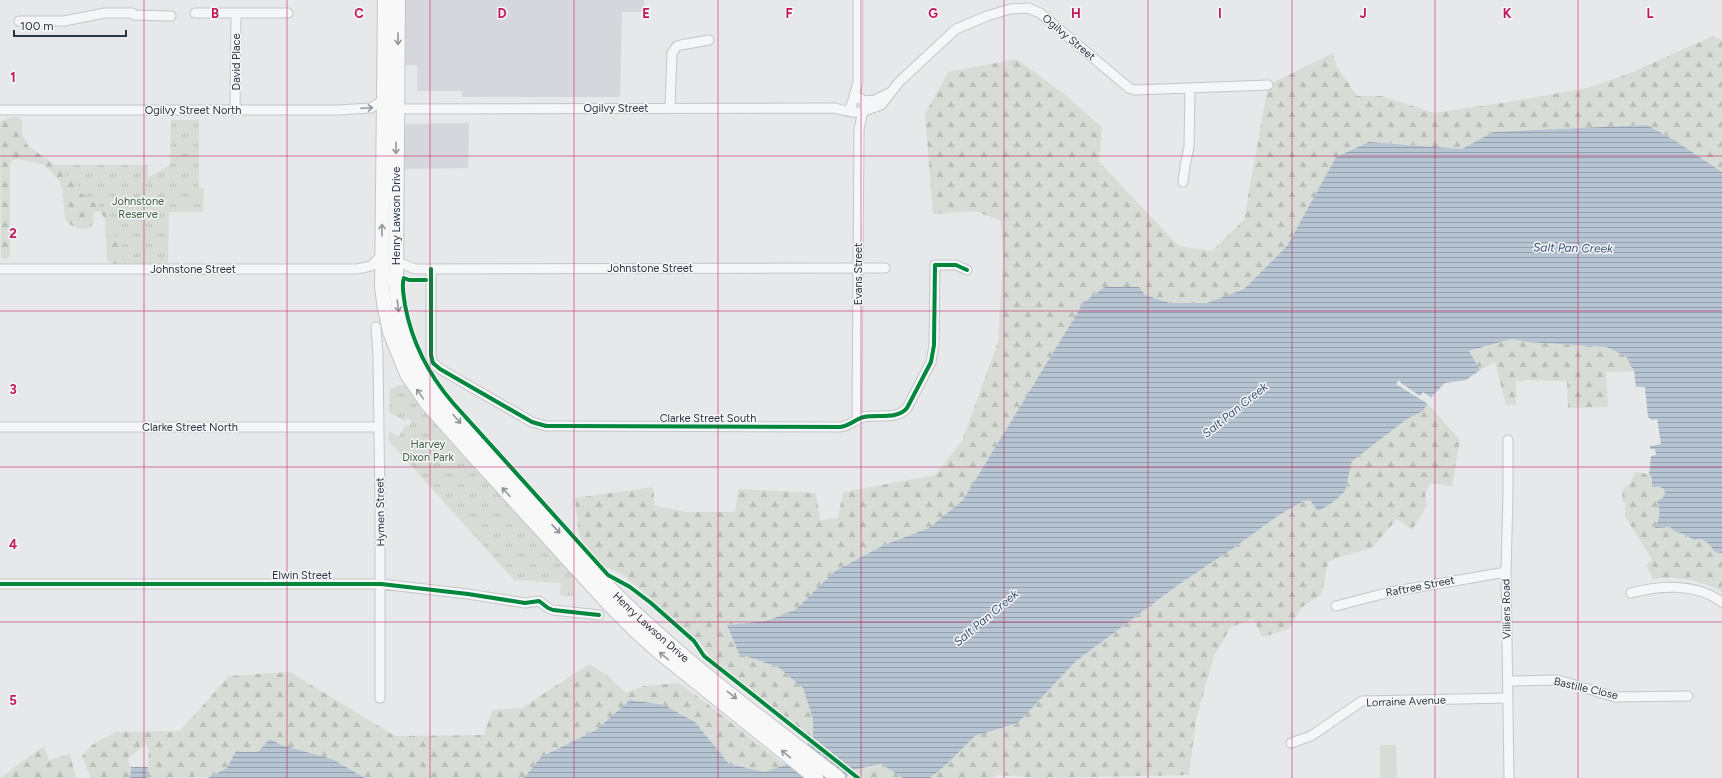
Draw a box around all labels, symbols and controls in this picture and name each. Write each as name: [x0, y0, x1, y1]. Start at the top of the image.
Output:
text: B: [211, 6, 219, 21]
text: C: [354, 6, 364, 21]
text: D: [497, 6, 507, 21]
text: E: [642, 6, 650, 21]
text: F: [785, 6, 793, 21]
text: G: [928, 6, 938, 21]
text: H: [1071, 6, 1081, 21]
text: I: [1218, 6, 1222, 21]
text: J: [1359, 6, 1367, 21]
text: K: [1503, 6, 1512, 21]
text: L: [1647, 6, 1654, 21]
scale bar: [14, 12, 126, 38]
street label: Ogilvy Street: [1040, 12, 1098, 63]
text: 100 m: [20, 19, 54, 33]
one-way arrow: [394, 32, 401, 45]
street label: David Place: [230, 34, 243, 90]
text: 1: [10, 70, 16, 85]
street label: Ogilvy Street: [584, 102, 649, 115]
street label: Ogilvy Street North: [145, 104, 241, 117]
one-way arrow: [360, 104, 373, 111]
one-way arrow: [393, 141, 400, 154]
street label: Henry Lawson Drive: [390, 167, 403, 265]
park label: Johnstone Reserve: [112, 195, 164, 221]
one-way arrow: [378, 224, 386, 237]
text: 2: [9, 226, 17, 241]
water label: Salt Pan Creek: [1533, 240, 1614, 256]
street label: Evans Street: [852, 243, 865, 305]
street label: Johnstone Street: [607, 262, 693, 275]
street label: Johnstone Street: [150, 263, 236, 276]
one-way arrow: [395, 299, 402, 312]
water label: Salt Pan Creek: [1200, 379, 1271, 441]
text: 3: [9, 382, 17, 397]
one-way arrow: [416, 389, 424, 400]
street label: Clarke Street South: [660, 412, 756, 425]
one-way arrow: [453, 414, 462, 424]
street label: Clarke Street North: [142, 421, 238, 434]
park label: Harvey Dixon Park: [402, 438, 454, 464]
street label: Hymen Street: [373, 477, 388, 547]
one-way arrow: [501, 486, 510, 497]
one-way arrow: [551, 524, 561, 534]
text: 4: [9, 537, 17, 552]
street label: Elwin Street: [272, 569, 332, 582]
street label: Raftree Street: [1385, 573, 1456, 600]
street label: Villiers Road: [1499, 579, 1514, 639]
water label: Salt Pan Creek: [951, 586, 1022, 649]
street label: Henry Lawson Drive: [610, 589, 692, 665]
one-way arrow: [658, 651, 669, 660]
street label: Bastille Close: [1552, 675, 1619, 702]
one-way arrow: [727, 690, 738, 699]
text: 5: [9, 693, 17, 708]
street label: Lorraine Avenue: [1366, 694, 1446, 709]
one-way arrow: [780, 749, 791, 758]

